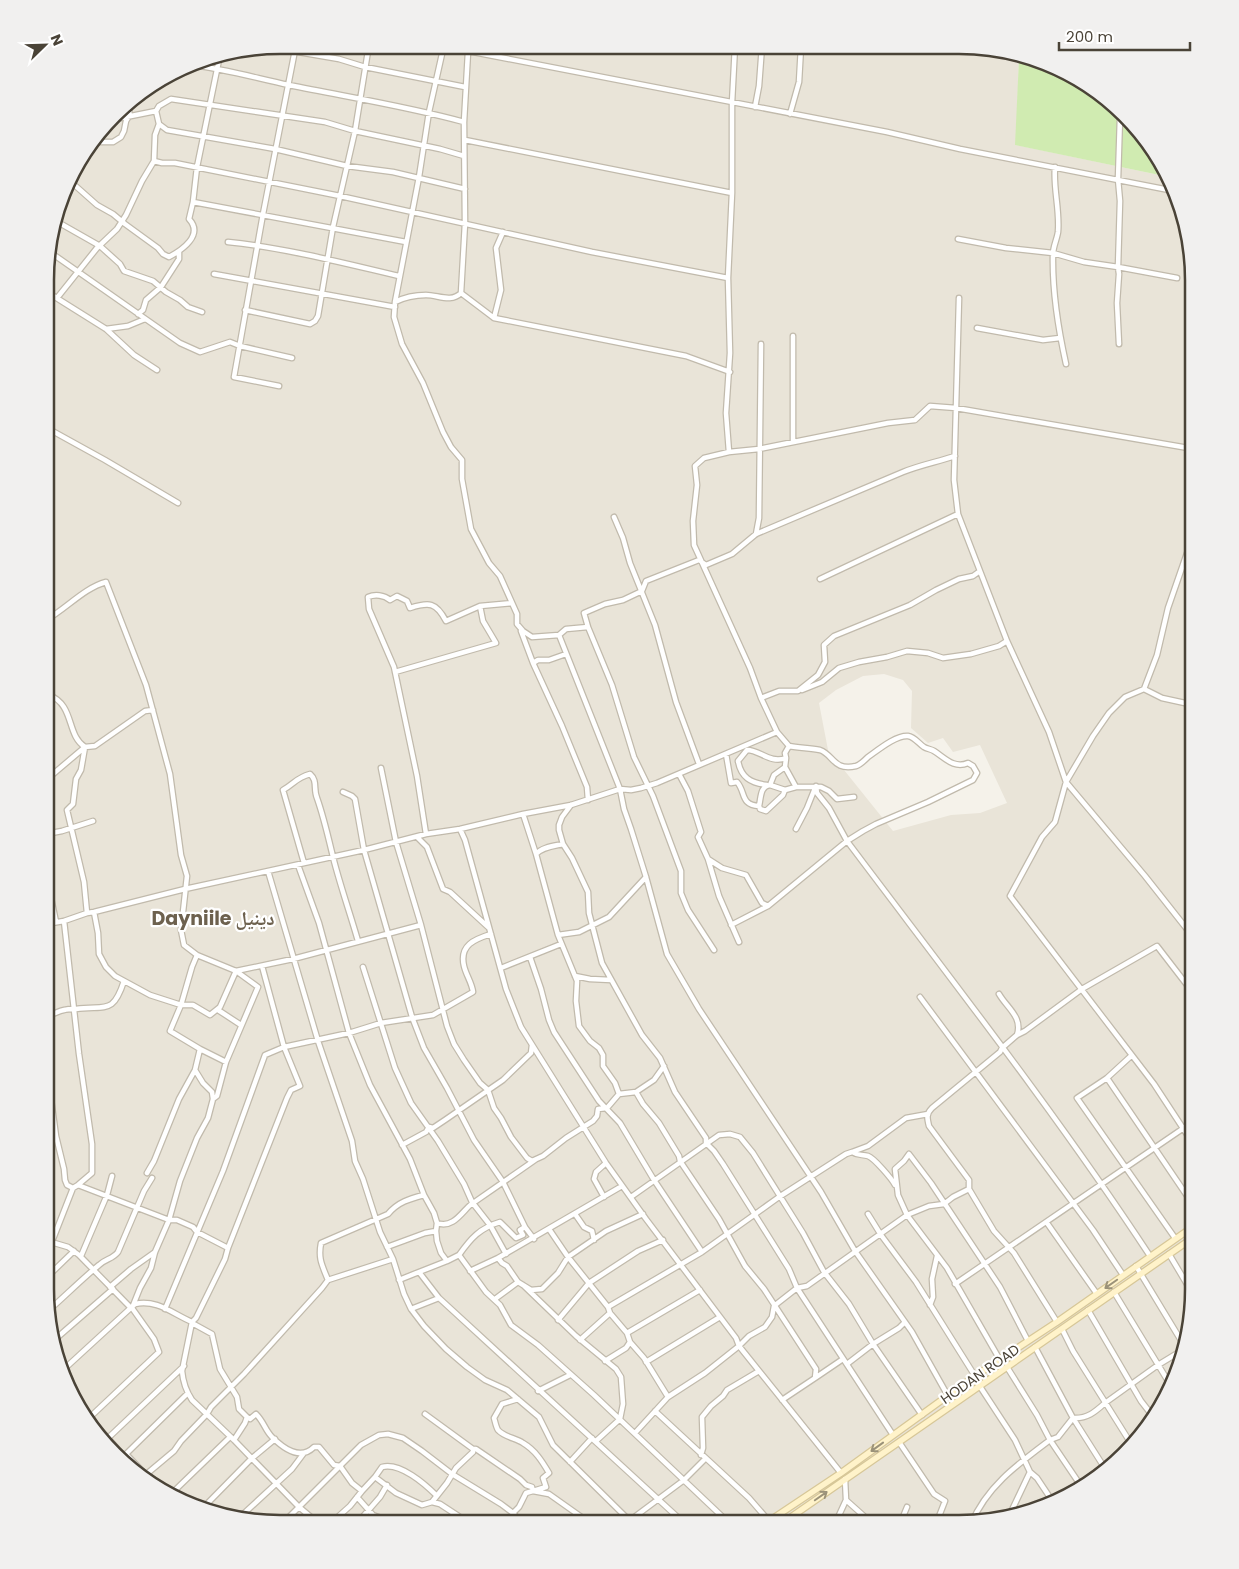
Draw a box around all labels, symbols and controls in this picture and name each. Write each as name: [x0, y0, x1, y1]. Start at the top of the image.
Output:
north arrow: [20, 20, 70, 70]
scale bar: [1059, 20, 1190, 52]
text: 200 m: [1066, 26, 1113, 47]
text: N: [46, 31, 68, 49]
district label: Dayniile دينيل: [152, 905, 274, 932]
one-way arrow: [1104, 1279, 1118, 1289]
street label: HODAN ROAD: [936, 1339, 1024, 1409]
one-way arrow: [870, 1442, 884, 1452]
one-way arrow: [814, 1491, 828, 1501]

